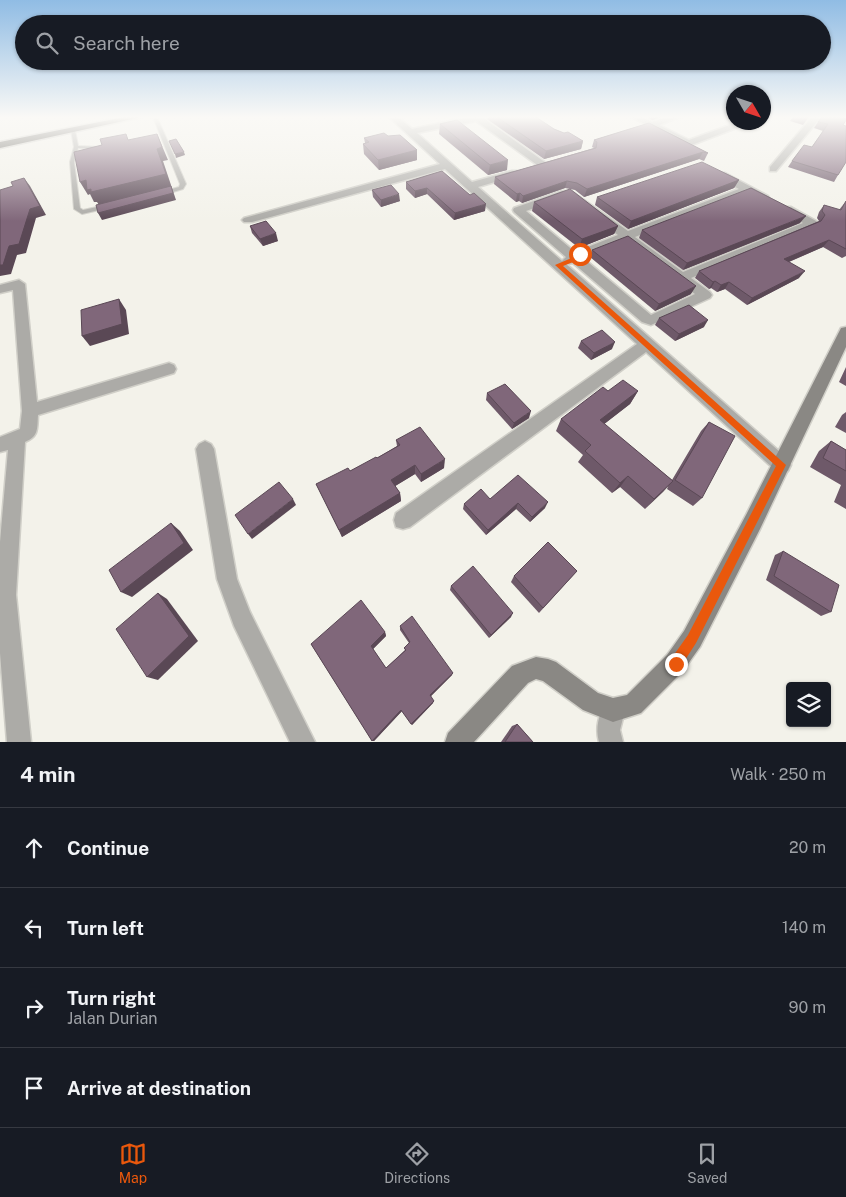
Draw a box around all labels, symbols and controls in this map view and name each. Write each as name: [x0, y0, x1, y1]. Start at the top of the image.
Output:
search box: [15, 15, 831, 70]
icon: search: [33, 29, 61, 57]
text: Search here: [73, 32, 180, 54]
north arrow: [726, 85, 771, 130]
route start: [569, 243, 592, 266]
route end: [665, 653, 688, 676]
map controls: [786, 682, 831, 727]
button: layers: [786, 682, 831, 727]
text: 4 min: [20, 762, 75, 787]
text: Walk · 250 m: [730, 765, 826, 784]
icon: ahead: [20, 834, 48, 862]
text: Continue: [67, 837, 149, 859]
text: 20 m: [789, 838, 826, 857]
icon: left: [20, 914, 48, 942]
text: Turn left: [67, 917, 144, 939]
text: 140 m: [782, 918, 826, 937]
text: Turn right: [67, 987, 156, 1009]
icon: right: [20, 994, 48, 1022]
text: 90 m: [789, 998, 826, 1017]
text: Jalan Durian: [67, 1009, 158, 1028]
icon: arrive: [20, 1074, 48, 1102]
text: Arrive at destination: [67, 1077, 251, 1099]
tab: Map: [119, 1140, 147, 1186]
tab: Directions: [384, 1140, 450, 1186]
tab: Saved: [687, 1140, 727, 1186]

